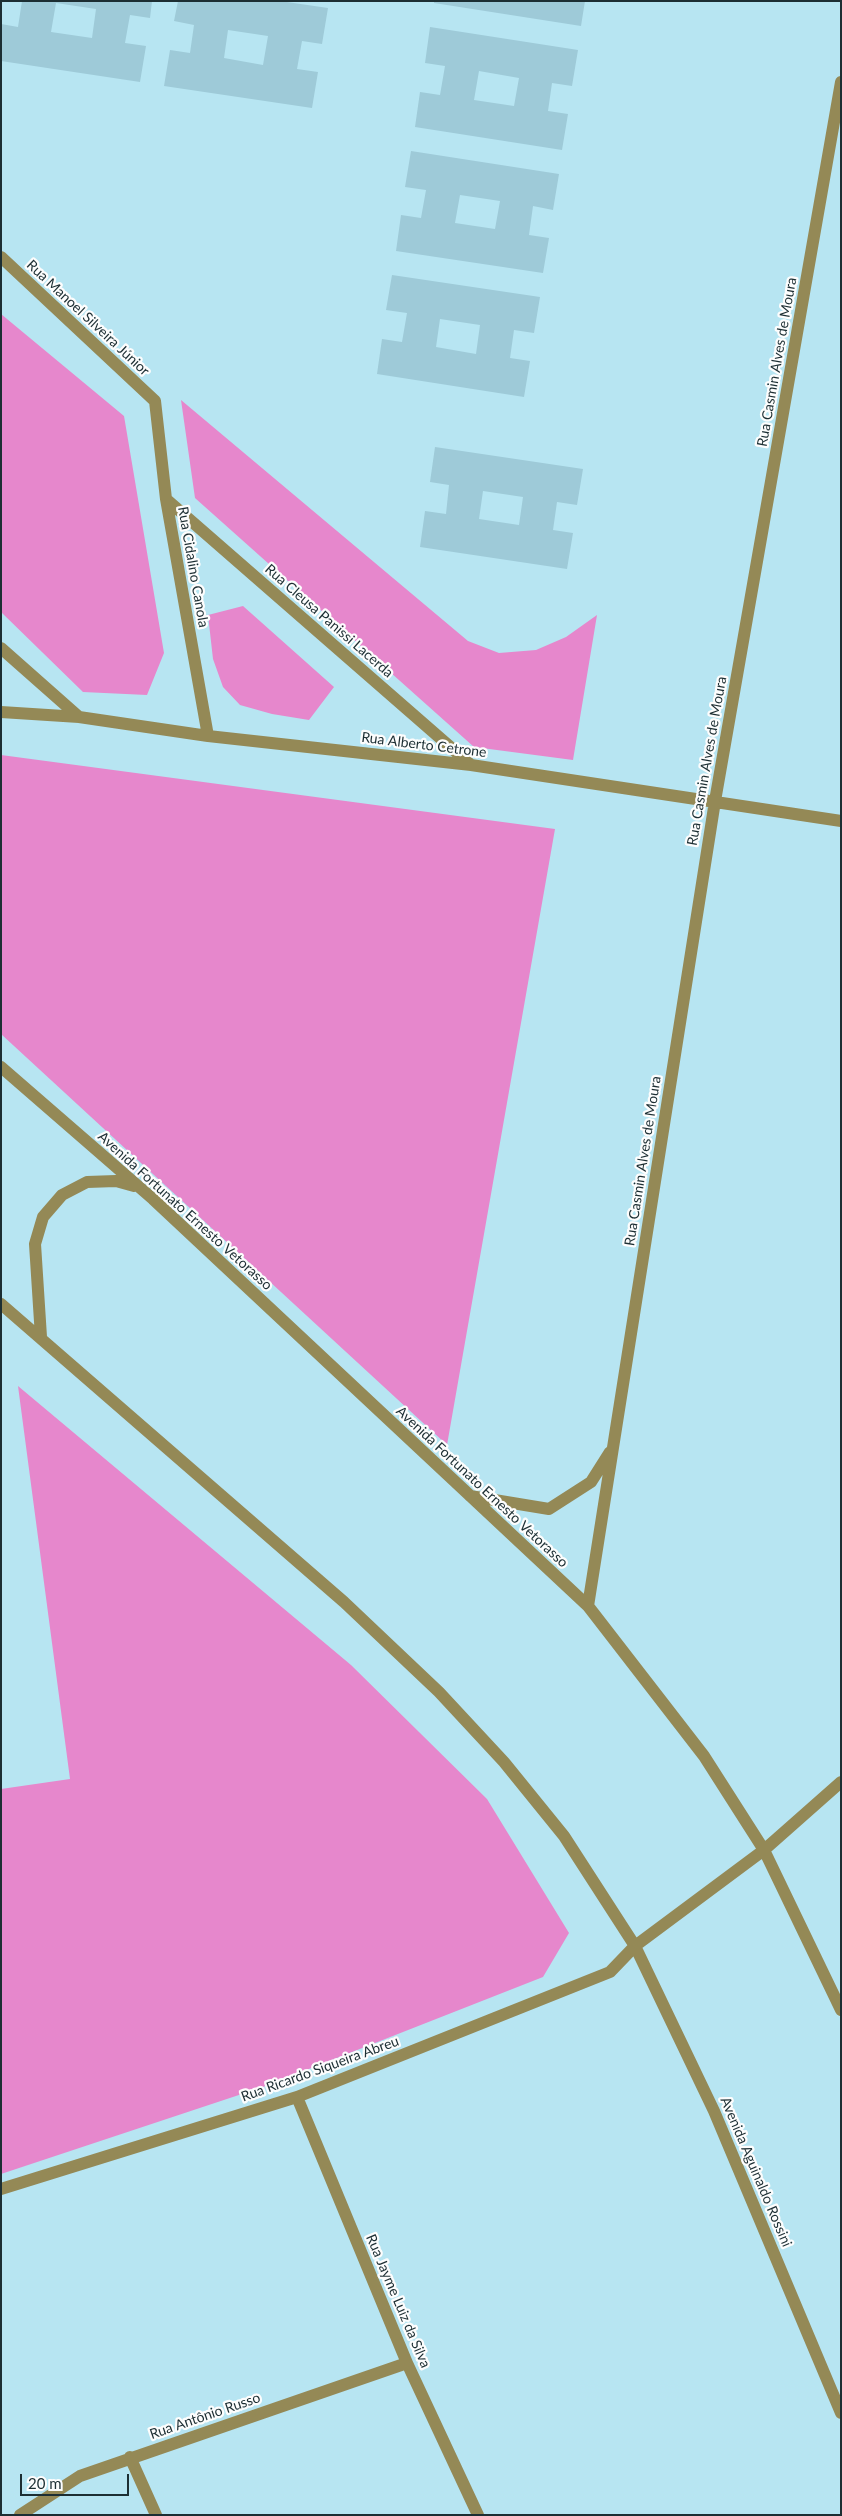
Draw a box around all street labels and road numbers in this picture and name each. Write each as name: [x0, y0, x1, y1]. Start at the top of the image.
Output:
street label: Rua Manoel Silveira Júnior: [23, 257, 153, 379]
street label: Rua Casmin Alves de Moura: [754, 276, 800, 448]
street label: Rua Cidalino Canola: [174, 505, 212, 629]
street label: Rua Cleusa Panissi Lacerda: [261, 561, 397, 681]
street label: Rua Casmin Alves de Moura: [684, 675, 730, 847]
street label: Rua Alberto Cetrone: [360, 729, 488, 761]
street label: Rua Casmin Alves de Moura: [621, 1075, 665, 1247]
street label: Avenida Fortunato Ernesto Vetorasso: [94, 1128, 276, 1294]
street label: Avenida Fortunato Ernesto Vetorasso: [393, 1403, 571, 1571]
street label: Rua Ricardo Siqueira Abreu: [239, 2033, 401, 2105]
street label: Avenida Aguinaldo Rossini: [717, 2095, 795, 2249]
street label: Rua Jayme Luiz da Silva: [362, 2232, 434, 2370]
street label: Rua Antônio Russo: [147, 2389, 263, 2443]

